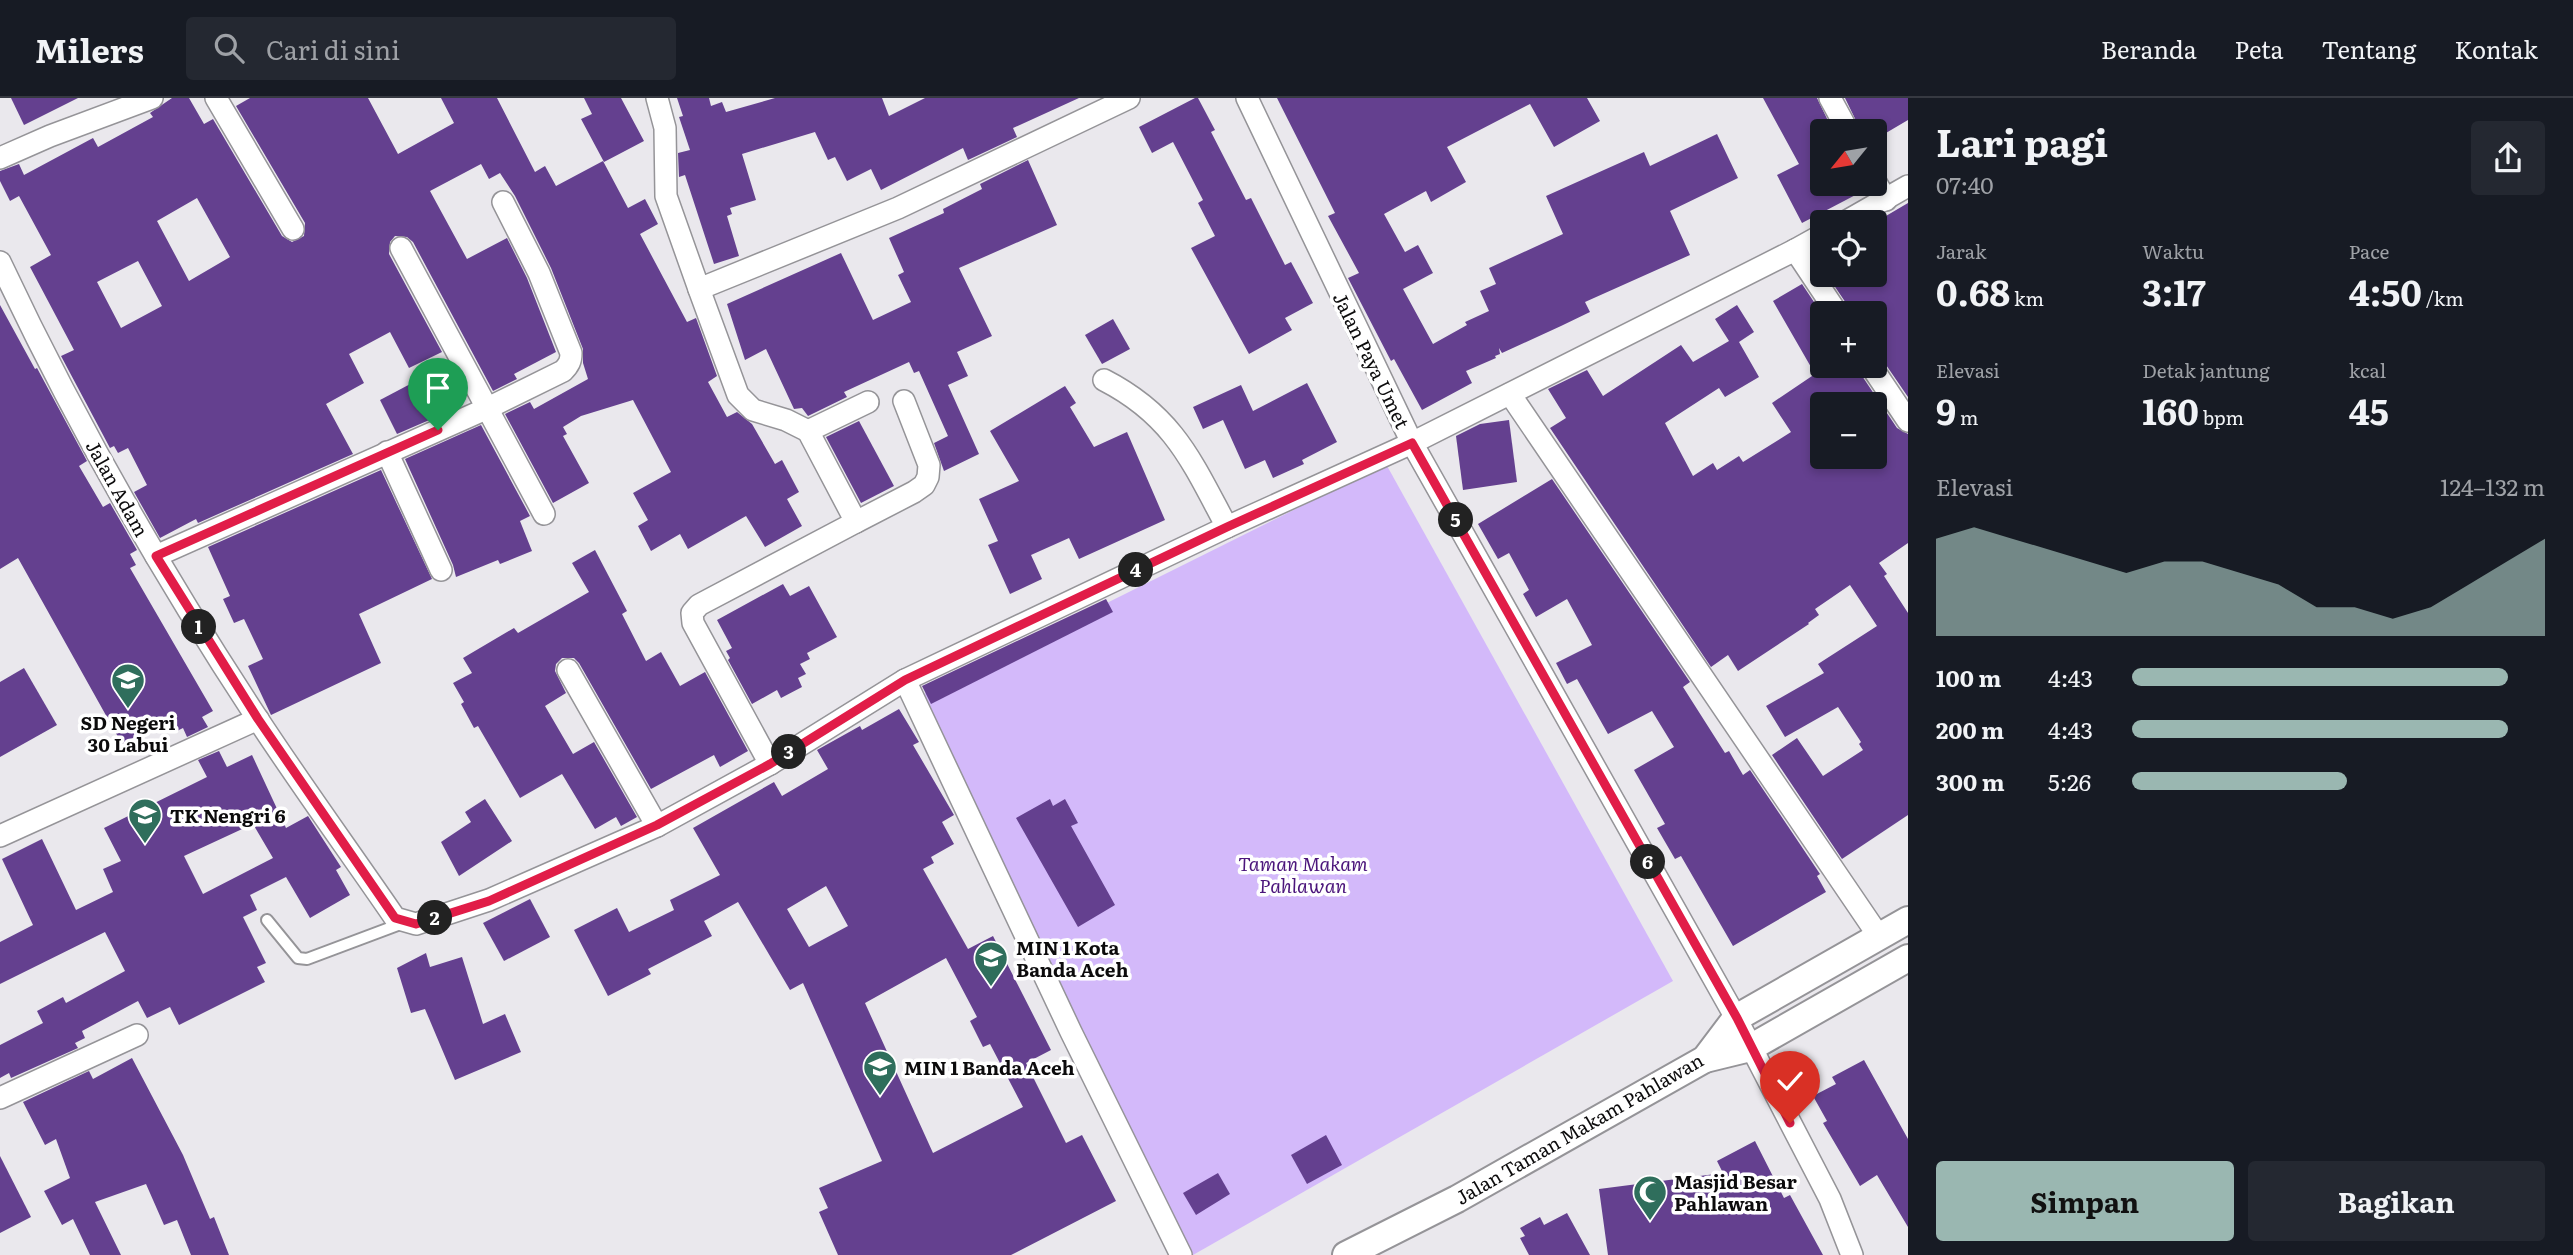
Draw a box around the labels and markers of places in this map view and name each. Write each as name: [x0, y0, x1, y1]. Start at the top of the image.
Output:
pin: [408, 358, 468, 430]
pin: 5: [1438, 502, 1474, 538]
pin: 4: [1118, 552, 1154, 588]
pin: 1: [182, 610, 216, 644]
school or university icon: SD Negeri 30 Labui: [109, 661, 147, 710]
place label: SD Negeri 30 Labui: [80, 708, 176, 758]
pin: 3: [772, 734, 806, 770]
school or university icon: TK Nengri 6: [126, 796, 164, 845]
place label: TK Nengri 6: [170, 801, 286, 829]
pin: 6: [1630, 844, 1666, 880]
pin: 2: [418, 900, 452, 936]
place label: MIN 1 Kota Banda Aceh: [1016, 933, 1129, 983]
school or university icon: MIN 1 Kota Banda Aceh: [972, 939, 1010, 988]
school or university icon: MIN 1 Banda Aceh: [861, 1048, 899, 1097]
pin: [1760, 1051, 1820, 1123]
place label: MIN 1 Banda Aceh: [904, 1053, 1075, 1081]
place label: Masjid Besar Pahlawan: [1674, 1167, 1797, 1217]
mosque icon: Masjid Besar Pahlawan: [1631, 1173, 1669, 1222]

